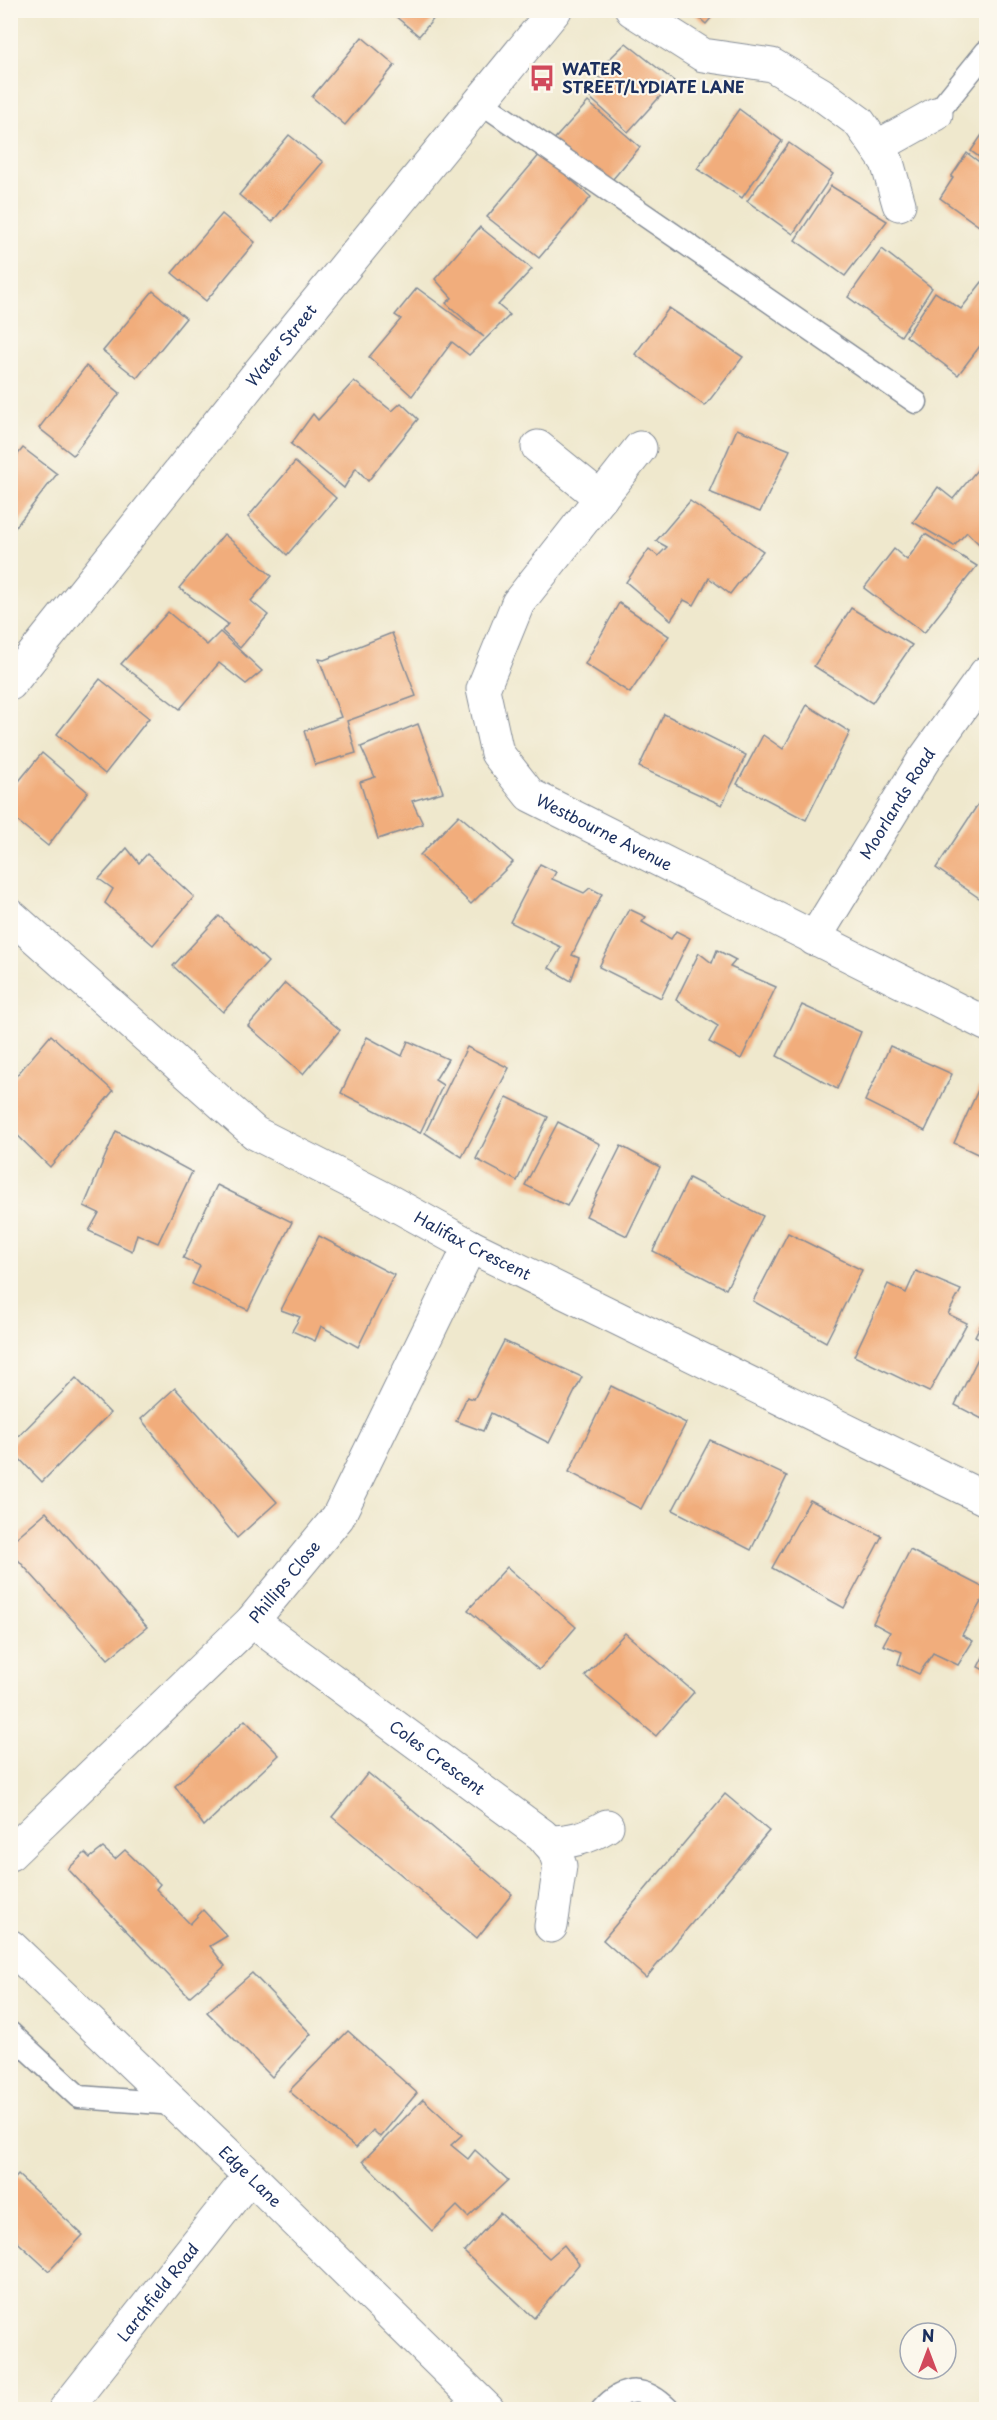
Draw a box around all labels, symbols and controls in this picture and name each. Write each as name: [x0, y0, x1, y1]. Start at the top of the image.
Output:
place label: WATER STREET/LYDIATE LANE: [562, 56, 745, 98]
bus stop icon: WATER STREET/LYDIATE LANE: [527, 63, 557, 93]
street label: Water Street: [240, 298, 322, 391]
street label: Moorlands Road: [853, 742, 940, 863]
street label: Westbourne Avenue: [532, 787, 677, 876]
street label: Halifax Crescent: [410, 1204, 536, 1285]
street label: Phillips Close: [242, 1534, 325, 1628]
street label: Coles Crescent: [385, 1713, 491, 1800]
street label: Edge Lane: [214, 2140, 288, 2212]
street label: Larchfield Road: [111, 2237, 204, 2346]
north arrow: [898, 2321, 958, 2381]
text: N: [922, 2323, 934, 2347]

